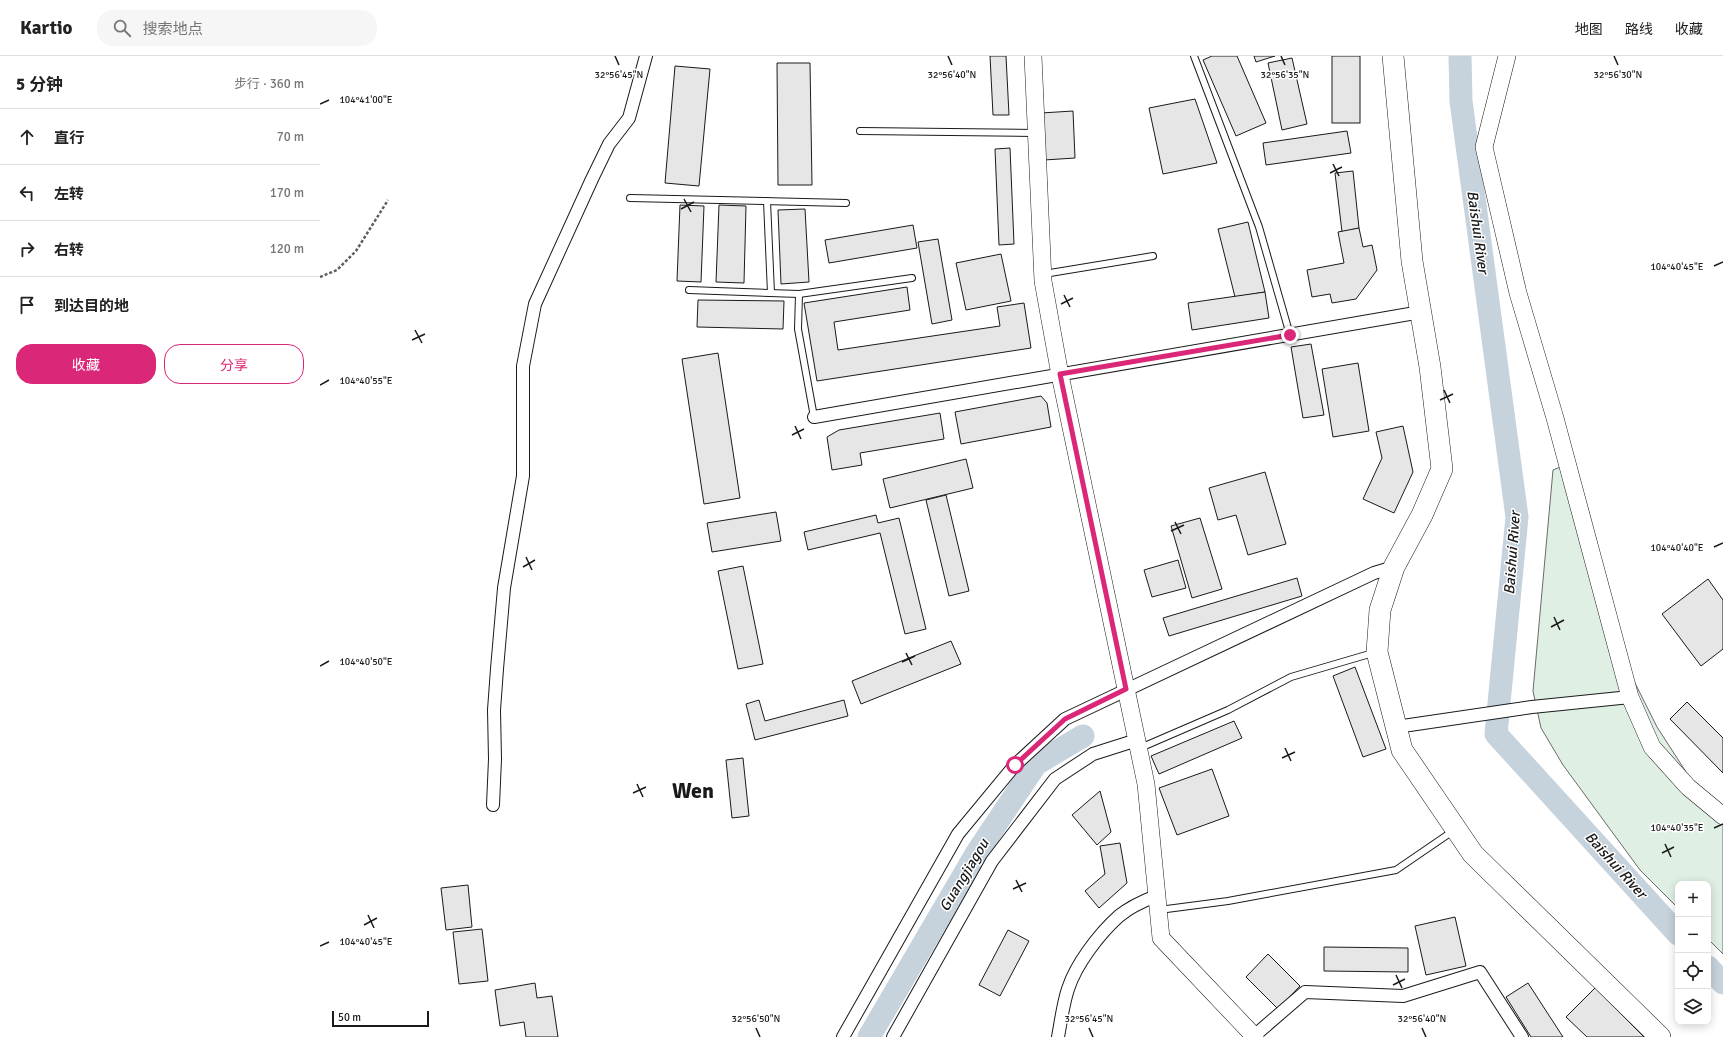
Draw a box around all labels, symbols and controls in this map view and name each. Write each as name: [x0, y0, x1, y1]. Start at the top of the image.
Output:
search box: [97, 10, 377, 46]
text: Kartio: [20, 16, 73, 40]
icon: search: [111, 17, 133, 39]
text: 搜索地点: [143, 20, 203, 38]
text: 地图: [1575, 21, 1603, 38]
text: 路线: [1625, 21, 1653, 38]
text: 收藏: [1675, 21, 1703, 38]
text: 32°56'45"N: [595, 69, 643, 81]
text: 32°56'40"N: [928, 69, 976, 81]
text: 32°56'35"N: [1261, 69, 1309, 81]
text: 32°56'30"N: [1594, 69, 1642, 81]
text: 5 分钟: [16, 74, 63, 95]
text: 步行 · 360 m: [234, 76, 304, 92]
text: 104°41'00"E: [339, 94, 393, 106]
icon: ahead: [16, 126, 38, 148]
text: 直行: [54, 129, 84, 147]
text: 70 m: [277, 129, 304, 145]
icon: left: [16, 182, 38, 204]
text: 左转: [54, 185, 84, 203]
text: 170 m: [270, 185, 304, 201]
water label: Baishui River: [1463, 189, 1493, 277]
icon: right: [16, 238, 38, 260]
text: 右转: [54, 241, 84, 259]
text: 120 m: [270, 241, 304, 257]
text: 104°40'45"E: [1650, 261, 1704, 273]
icon: arrive: [16, 294, 38, 316]
text: 到达目的地: [54, 297, 129, 315]
route end: [1281, 326, 1299, 344]
button: 收藏: [16, 344, 156, 384]
button: 分享: [164, 344, 304, 384]
text: 104°40'55"E: [339, 375, 393, 387]
water label: Baishui River: [1500, 508, 1524, 595]
text: 104°40'40"E: [1650, 542, 1704, 554]
text: 104°40'50"E: [339, 656, 393, 668]
route start: [1006, 756, 1024, 774]
district label: Wen: [672, 777, 714, 804]
text: 104°40'35"E: [1650, 822, 1704, 834]
water label: Baishui River: [1581, 828, 1652, 904]
water label: Guangjiagou: [935, 835, 993, 914]
map controls: [1675, 881, 1711, 1025]
button: +: [1675, 881, 1711, 917]
button: −: [1675, 917, 1711, 953]
text: 104°40'45"E: [339, 936, 393, 948]
button: locate: [1675, 953, 1711, 989]
button: layers: [1675, 989, 1711, 1025]
scale bar: [332, 1009, 429, 1028]
text: 50 m: [338, 1011, 361, 1024]
text: 32°56'50"N: [732, 1013, 780, 1025]
text: 32°56'45"N: [1065, 1013, 1113, 1025]
text: 32°56'40"N: [1398, 1013, 1446, 1025]

